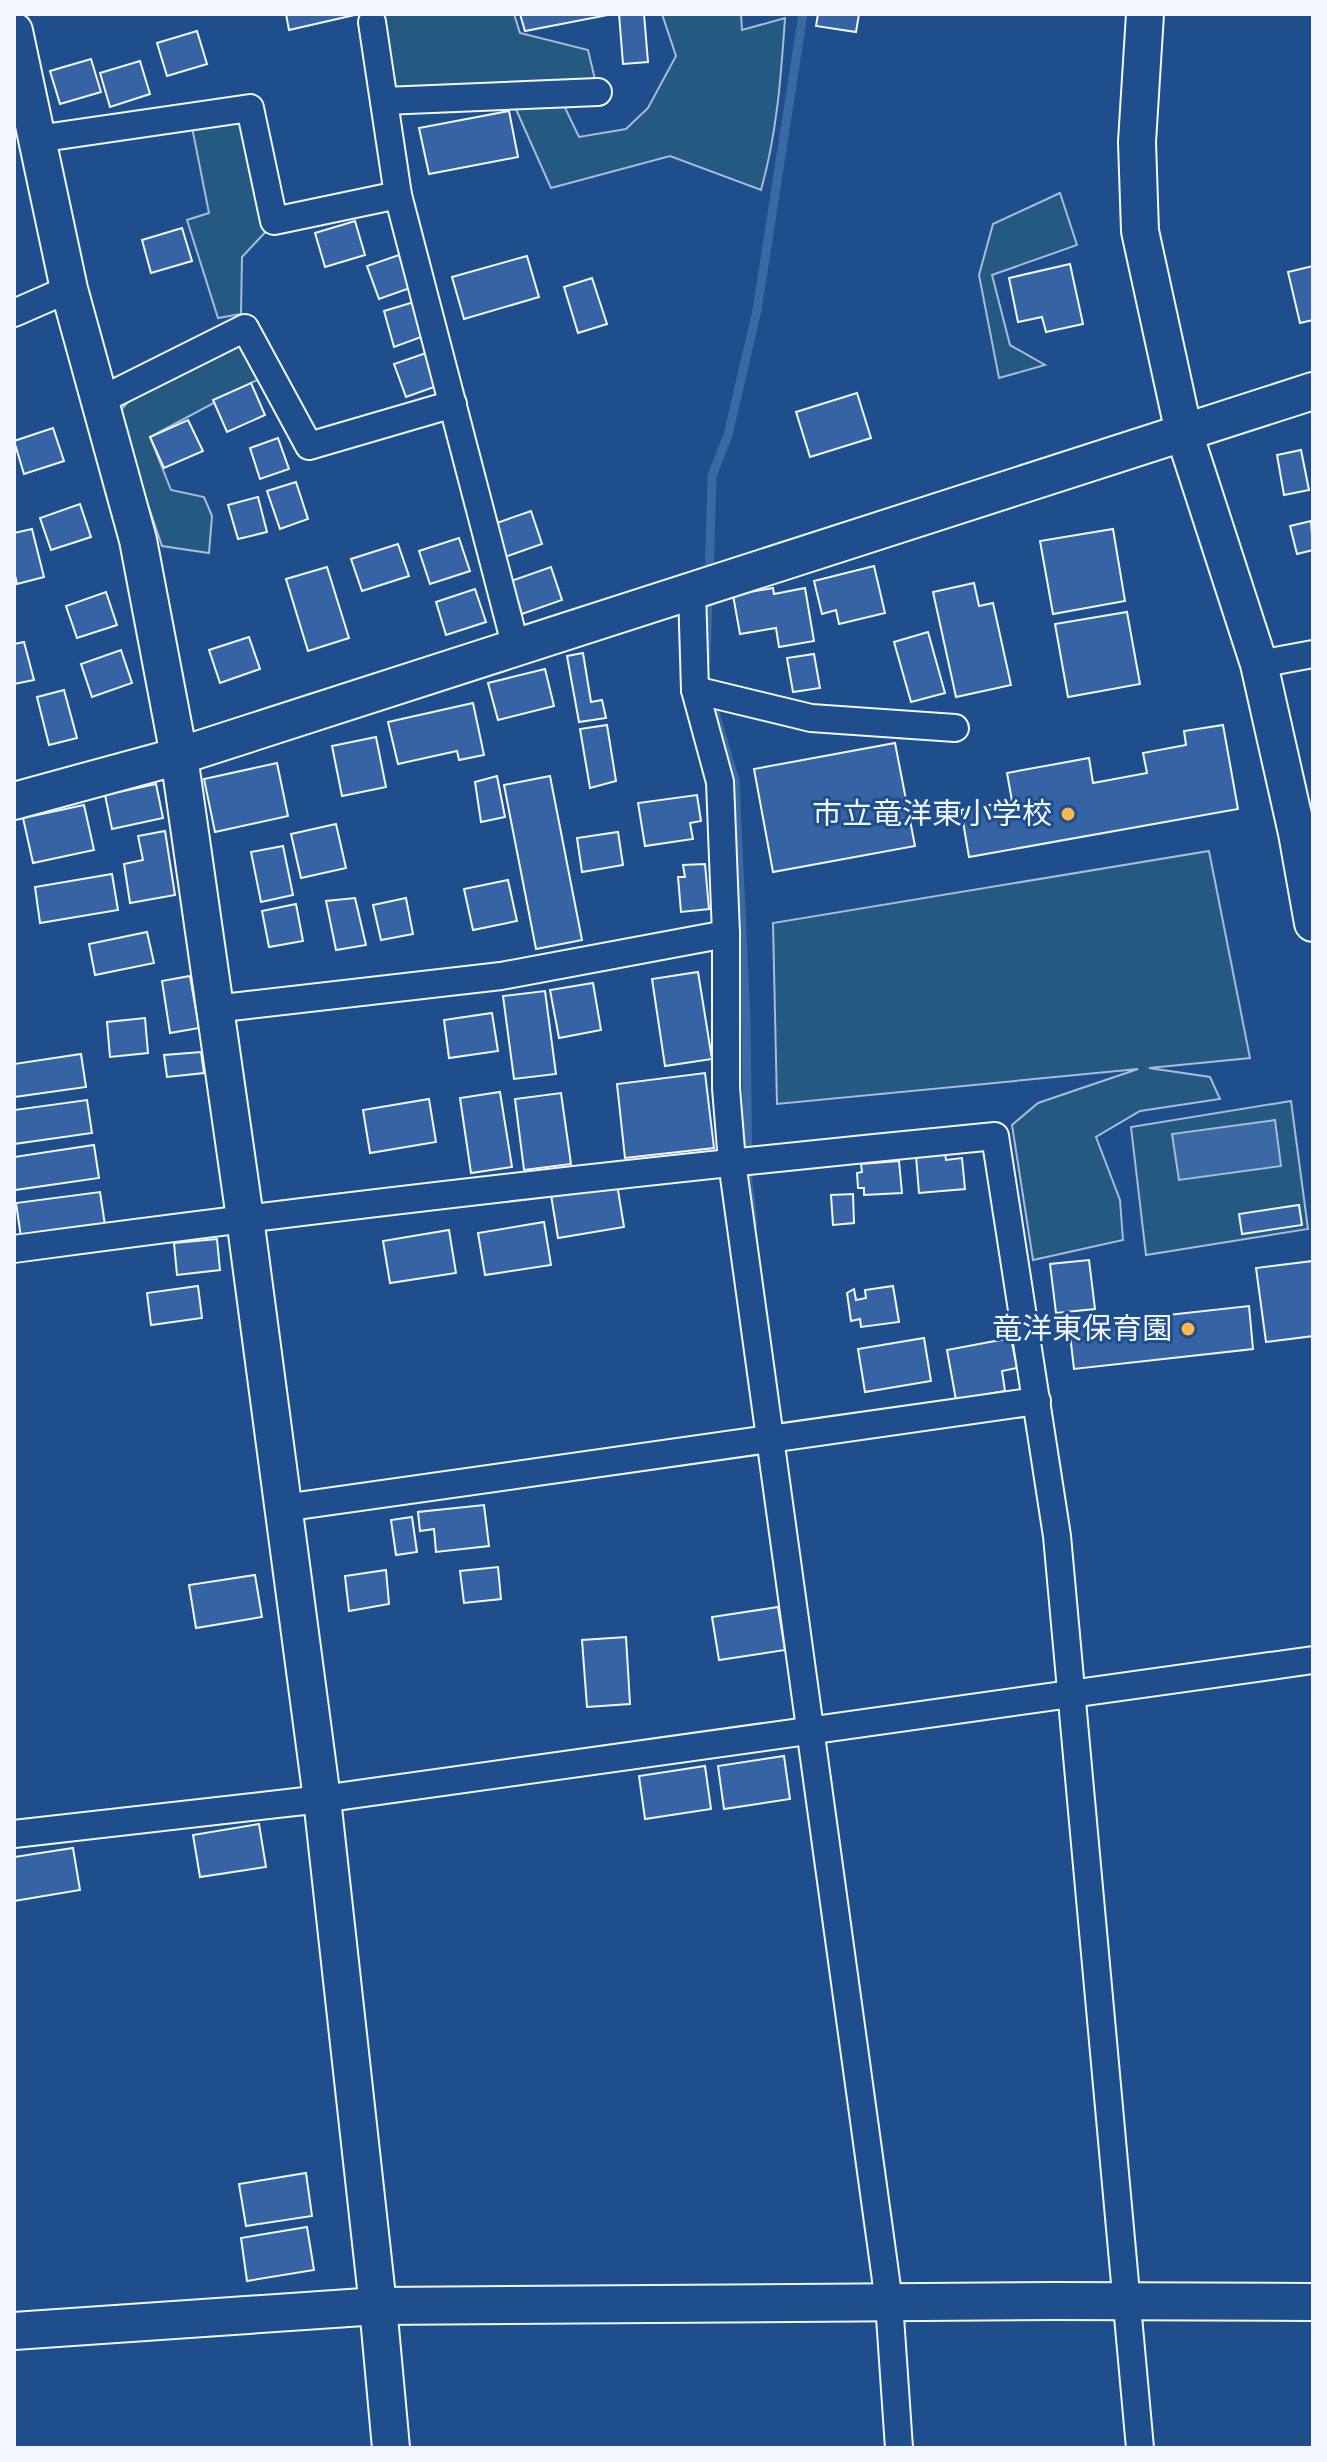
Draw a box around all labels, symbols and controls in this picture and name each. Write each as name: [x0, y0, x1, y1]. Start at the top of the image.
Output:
place label: 市立竜洋東小学校: [812, 796, 1052, 833]
marker: 市立竜洋東小学校: [1059, 805, 1077, 823]
place label: 竜洋東保育園: [992, 1311, 1172, 1348]
marker: 竜洋東保育園: [1179, 1320, 1197, 1338]

